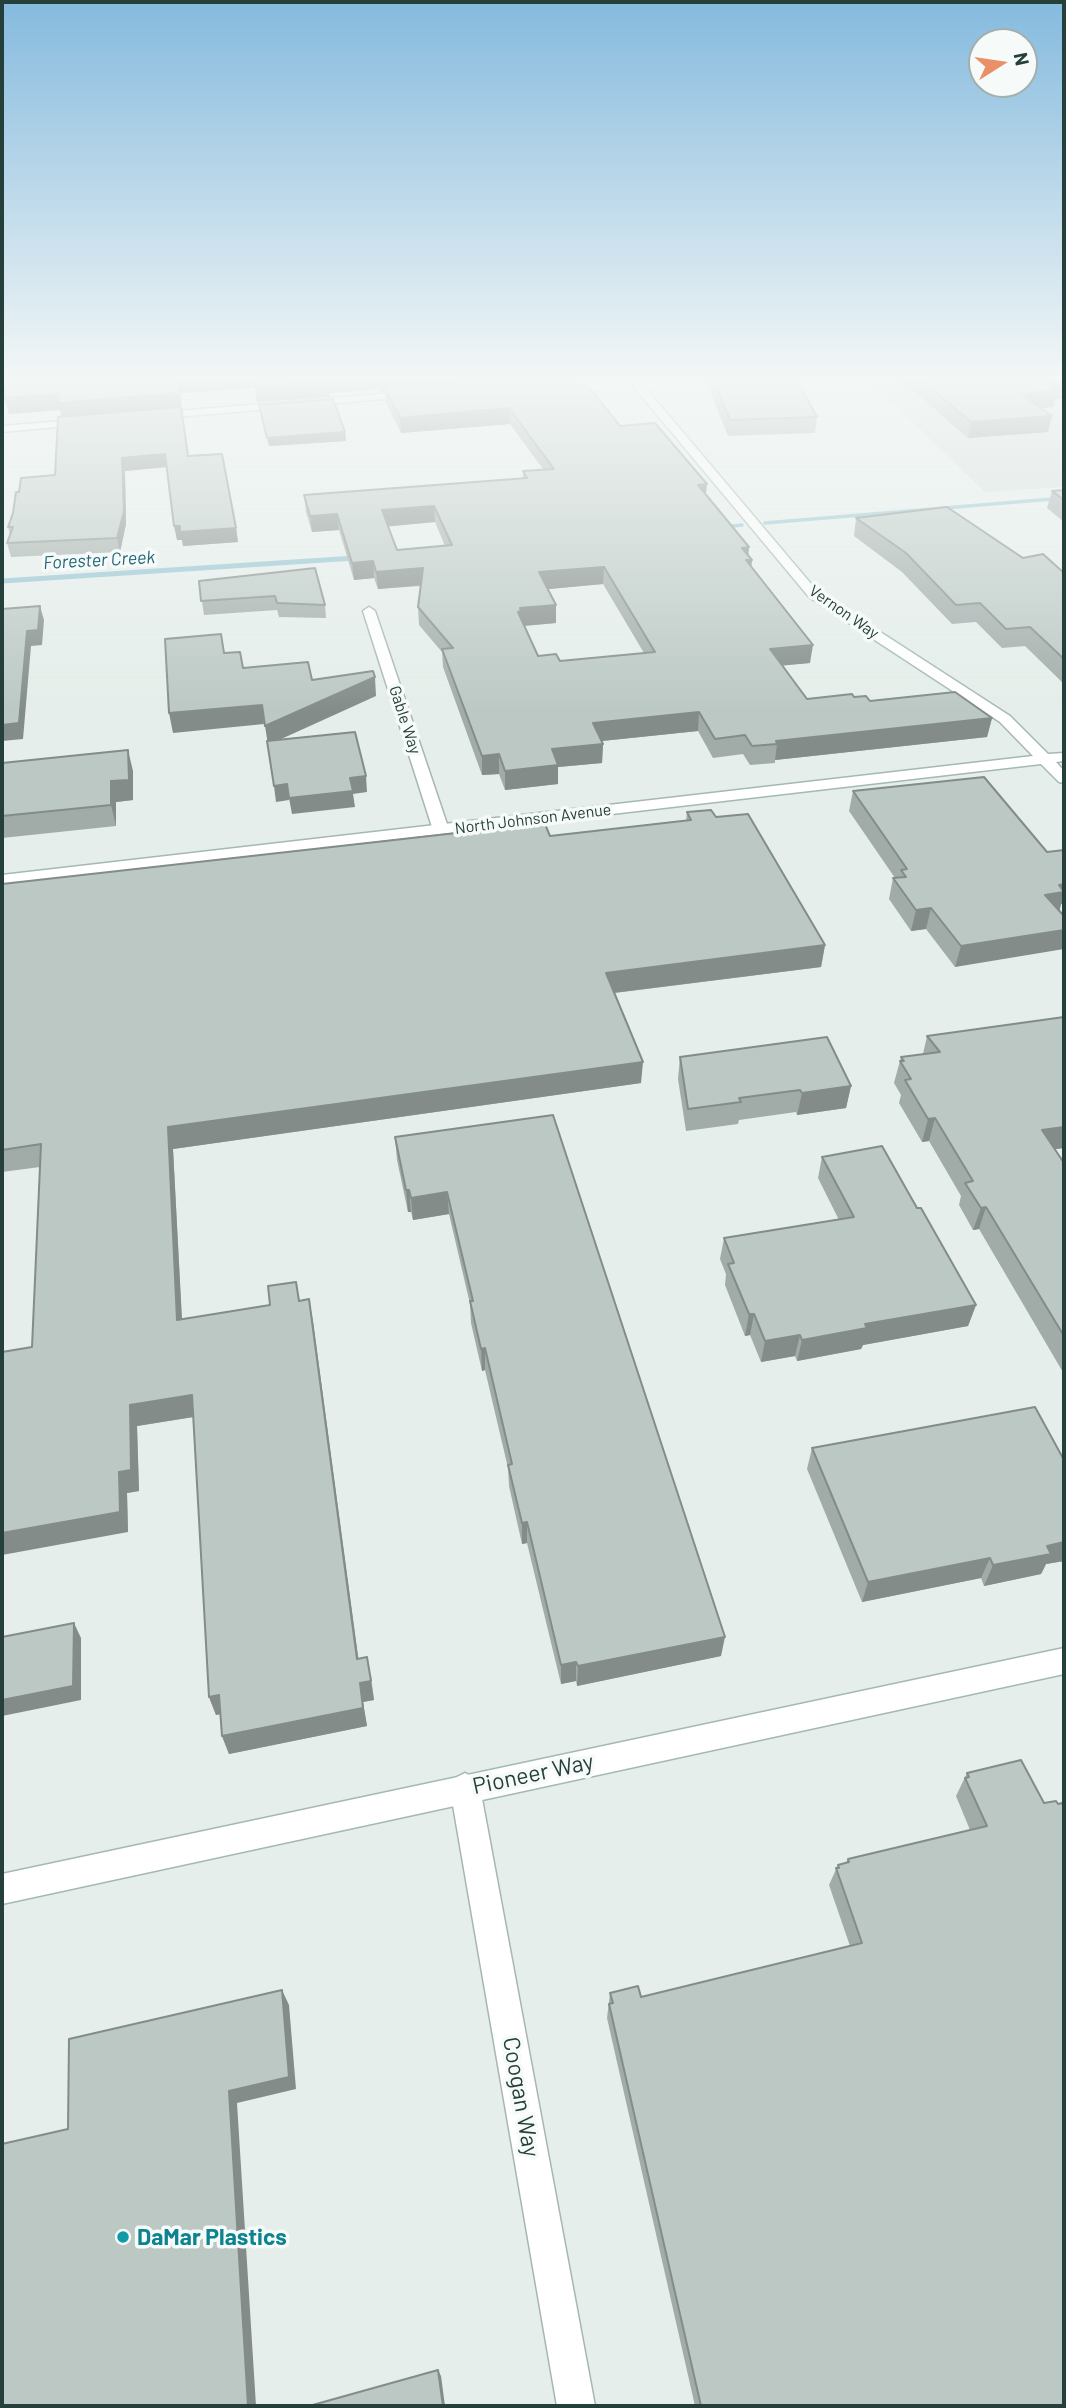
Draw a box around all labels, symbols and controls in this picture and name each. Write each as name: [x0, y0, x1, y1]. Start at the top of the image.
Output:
north arrow: [968, 28, 1038, 98]
text: N: [1010, 50, 1035, 68]
water label: Forester Creek: [43, 546, 155, 574]
street label: Vernon Way: [805, 581, 883, 643]
street label: Gable Way: [385, 683, 425, 757]
street label: North Johnson Avenue: [454, 800, 612, 838]
street label: Pioneer Way: [470, 1748, 596, 1800]
street label: Coogan Way: [497, 2035, 545, 2159]
place label: DaMar Plastics: [137, 2223, 287, 2251]
marker: DaMar Plastics: [115, 2229, 131, 2245]

